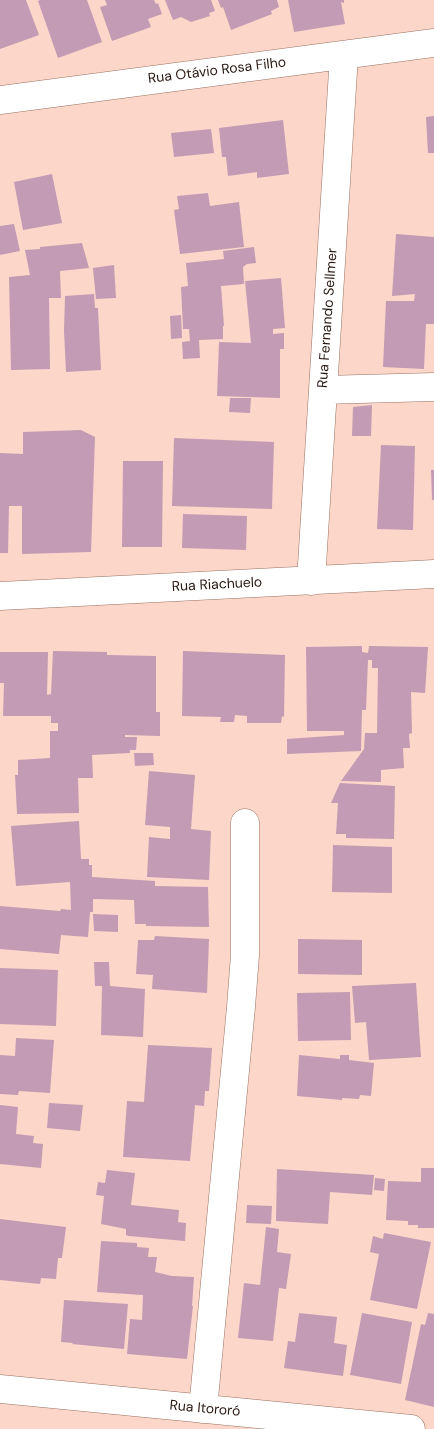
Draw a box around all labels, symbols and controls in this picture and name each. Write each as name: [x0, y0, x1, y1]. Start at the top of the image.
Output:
street label: Rua Otávio Rosa Filho: [147, 54, 287, 88]
street label: Rua Fernando Sellmer: [315, 247, 341, 389]
street label: Rua Riachuelo: [171, 574, 263, 596]
street label: Rua Itororó: [169, 1398, 241, 1420]

